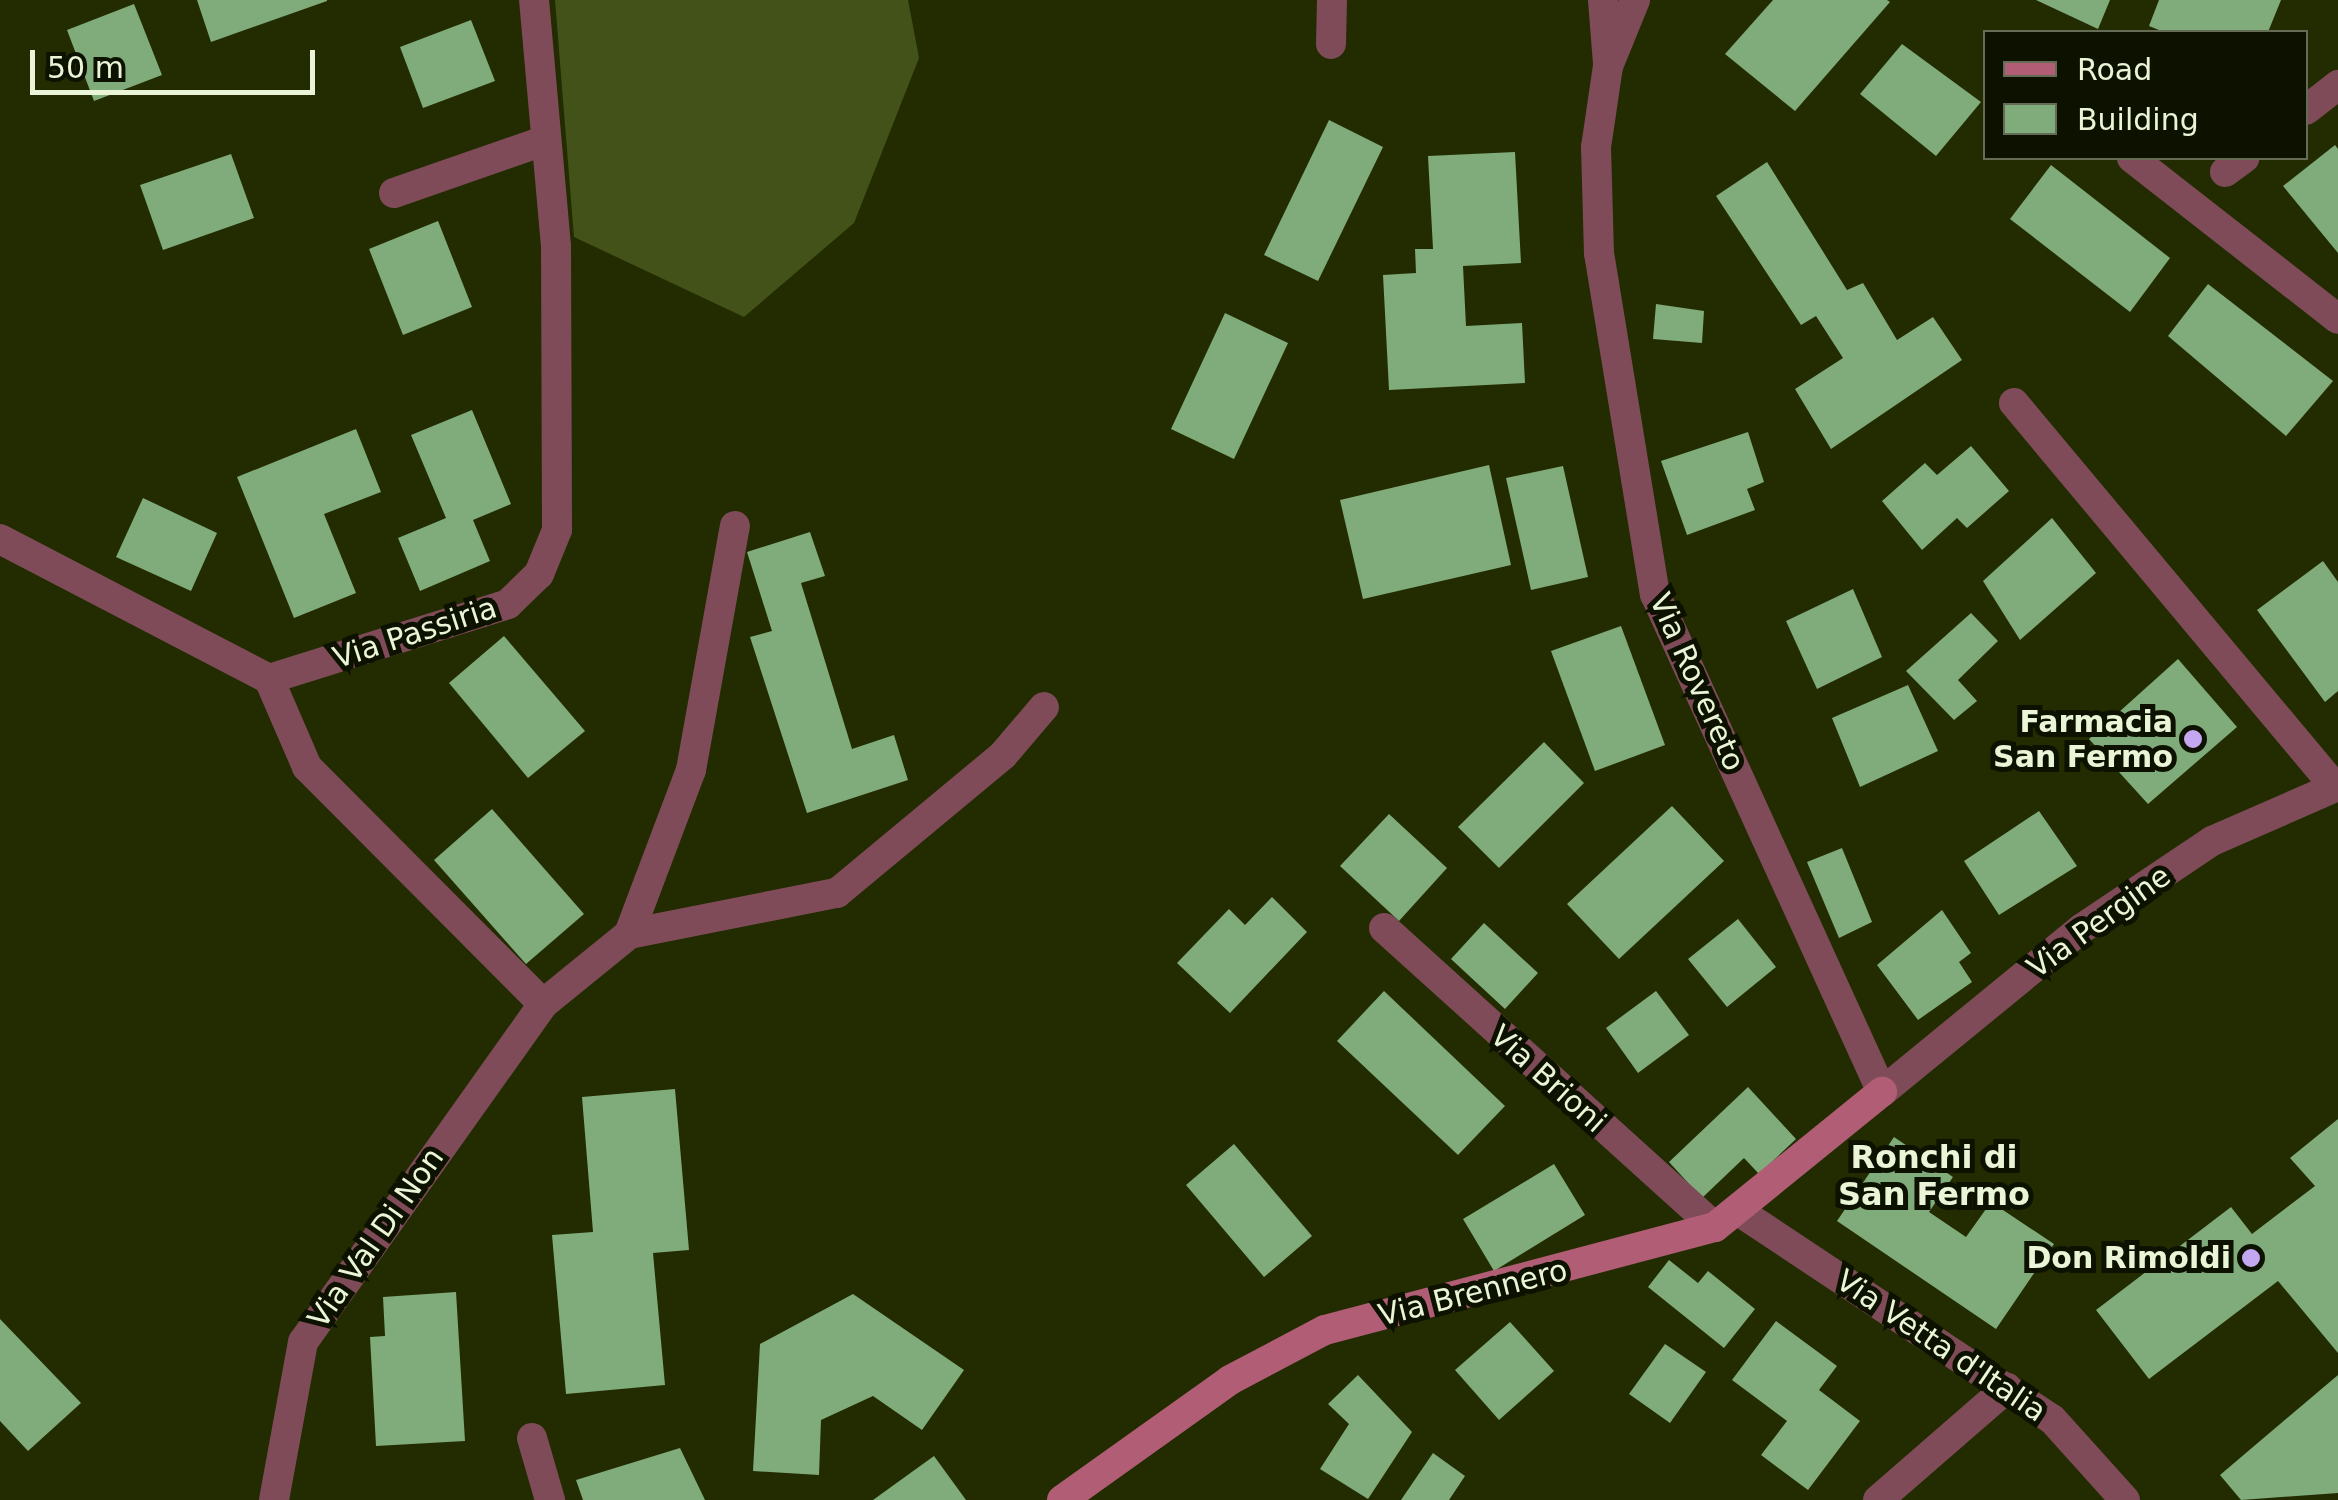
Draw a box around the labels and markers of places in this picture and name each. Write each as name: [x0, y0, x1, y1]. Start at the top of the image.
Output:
place label: Farmacia San Fermo: [1993, 704, 2173, 774]
marker: Farmacia San Fermo: [2182, 728, 2204, 750]
place label: Don Rimoldi: [2026, 1240, 2231, 1276]
marker: Don Rimoldi: [2240, 1247, 2262, 1269]

